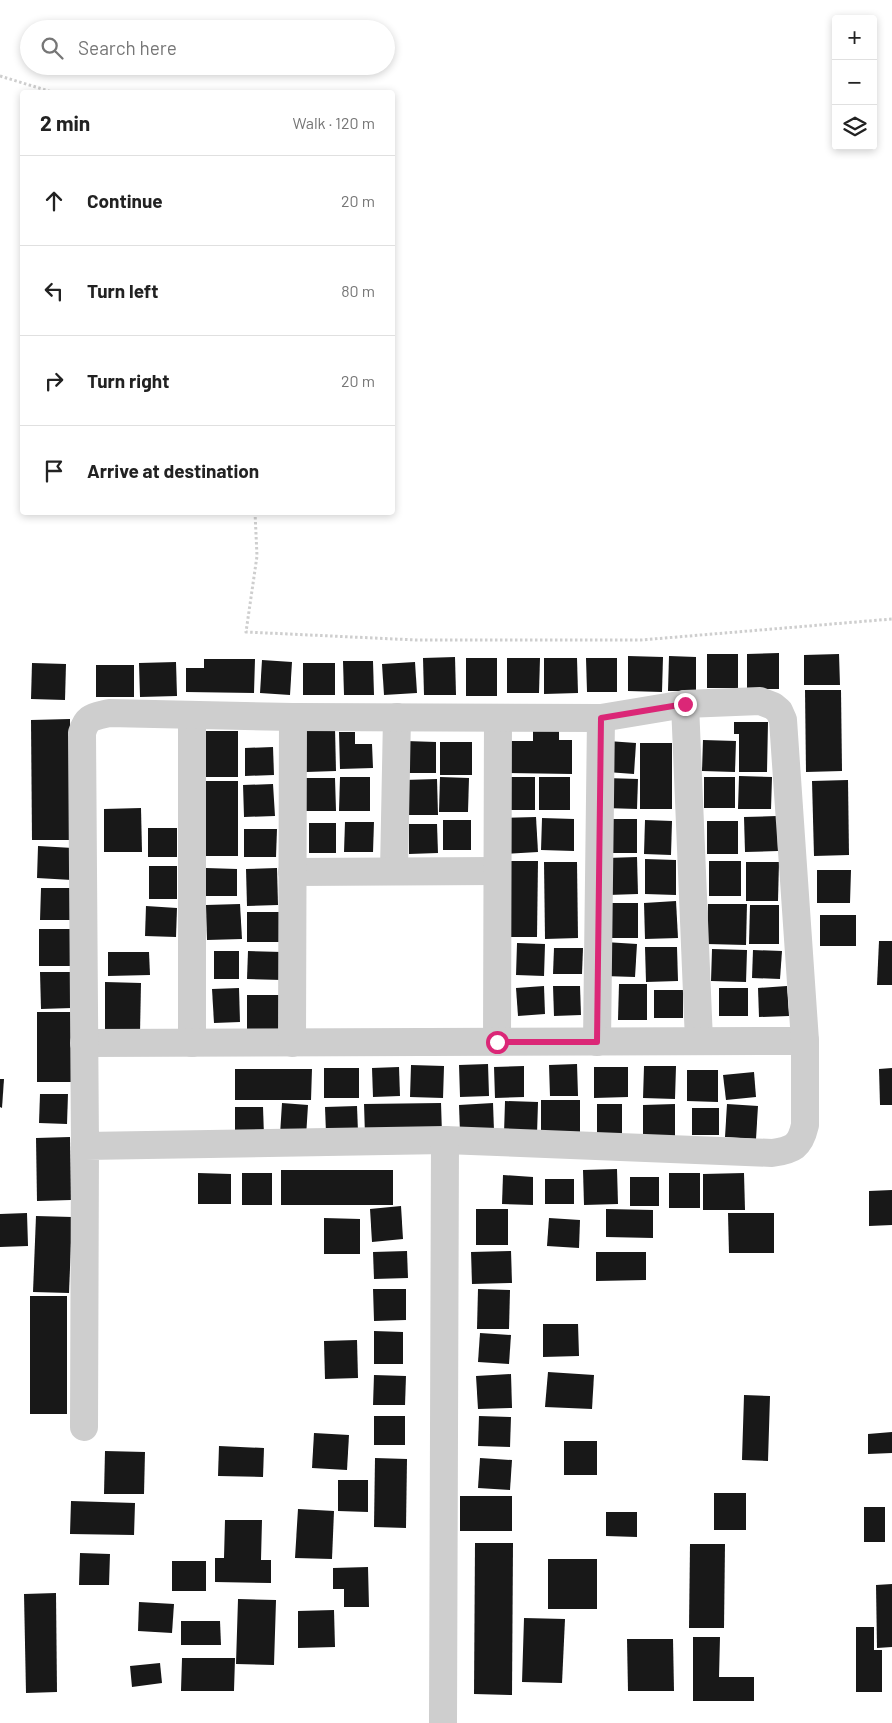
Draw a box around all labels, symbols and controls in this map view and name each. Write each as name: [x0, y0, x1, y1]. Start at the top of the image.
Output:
map controls: [832, 15, 877, 150]
button: +: [832, 15, 877, 60]
search box: [20, 20, 395, 75]
icon: search: [38, 34, 66, 62]
text: Search here: [78, 36, 177, 59]
button: −: [832, 60, 877, 105]
button: layers: [832, 105, 877, 150]
text: 2 min: [40, 110, 90, 135]
text: Walk · 120 m: [292, 113, 375, 132]
icon: ahead: [40, 187, 68, 215]
text: Continue: [87, 189, 163, 212]
text: 20 m: [341, 191, 375, 210]
icon: left: [40, 277, 68, 305]
text: Turn left: [87, 279, 158, 302]
text: 80 m: [341, 281, 375, 300]
icon: right: [40, 367, 68, 395]
text: Turn right: [87, 369, 169, 392]
text: 20 m: [341, 371, 375, 390]
icon: arrive: [40, 457, 68, 485]
text: Arrive at destination: [87, 459, 259, 482]
route end: [674, 693, 697, 716]
route start: [486, 1031, 509, 1054]

